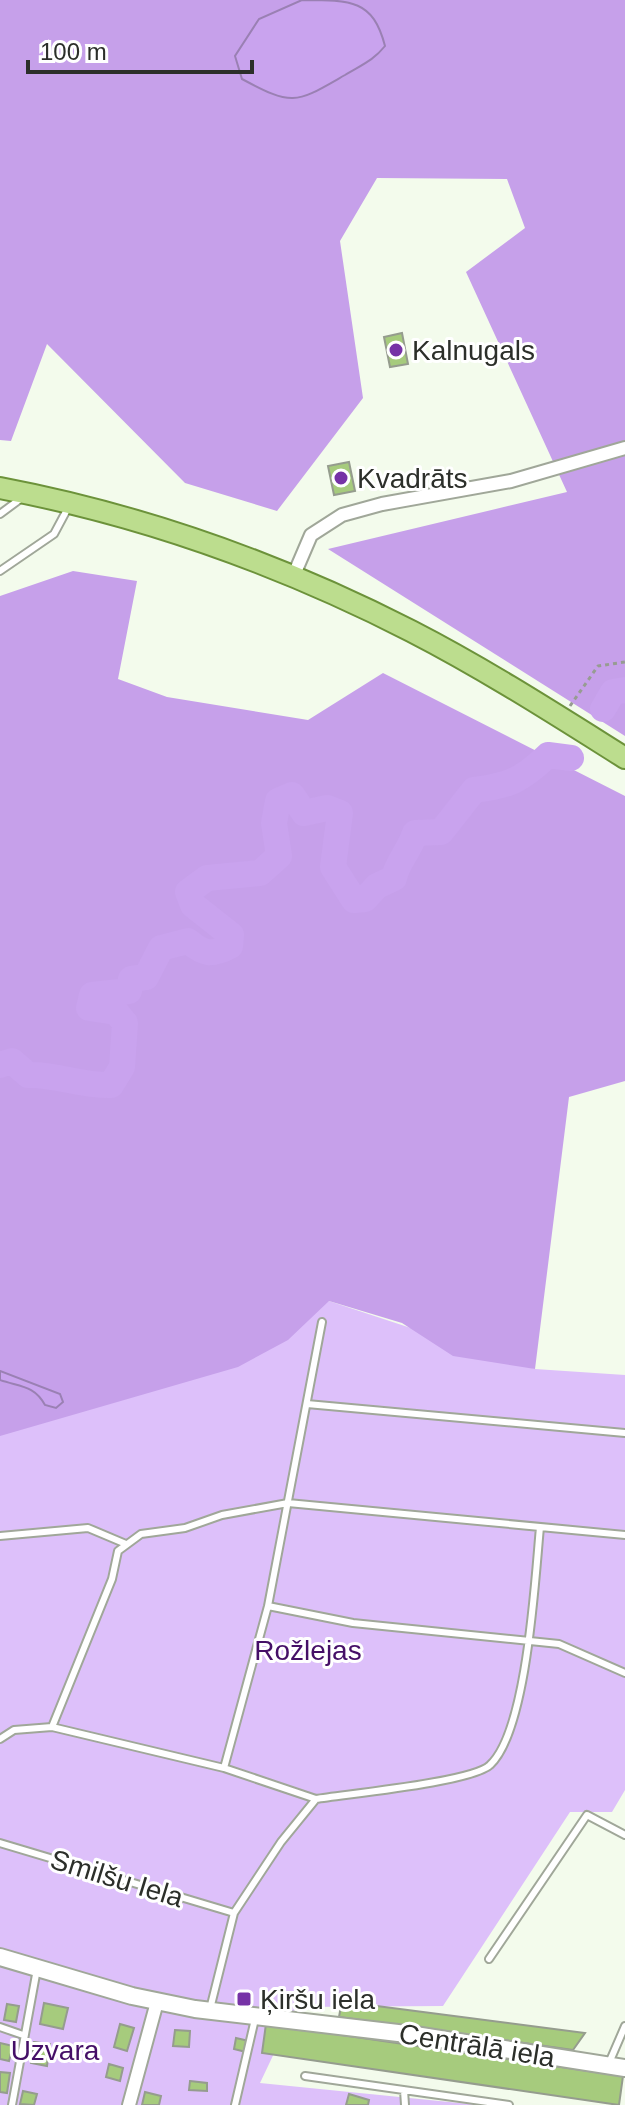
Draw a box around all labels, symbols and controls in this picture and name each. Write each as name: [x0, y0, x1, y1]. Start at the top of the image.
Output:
scale bar: [28, 24, 252, 74]
text: 100 m: [40, 38, 107, 65]
place label: Kalnugals: [412, 335, 535, 366]
marker: Kalnugals: [387, 341, 405, 359]
place label: Kvadrāts: [357, 463, 468, 494]
marker: Kvadrāts: [332, 469, 350, 487]
park label: Rožlejas: [254, 1635, 362, 1666]
street label: Smilšu Iela: [47, 1844, 187, 1913]
place label: Ķiršu iela: [260, 1984, 376, 2015]
marker: Ķiršu iela: [235, 1990, 253, 2008]
street label: Centrālā iela: [397, 2018, 557, 2073]
park label: Uzvara: [11, 2035, 100, 2066]

